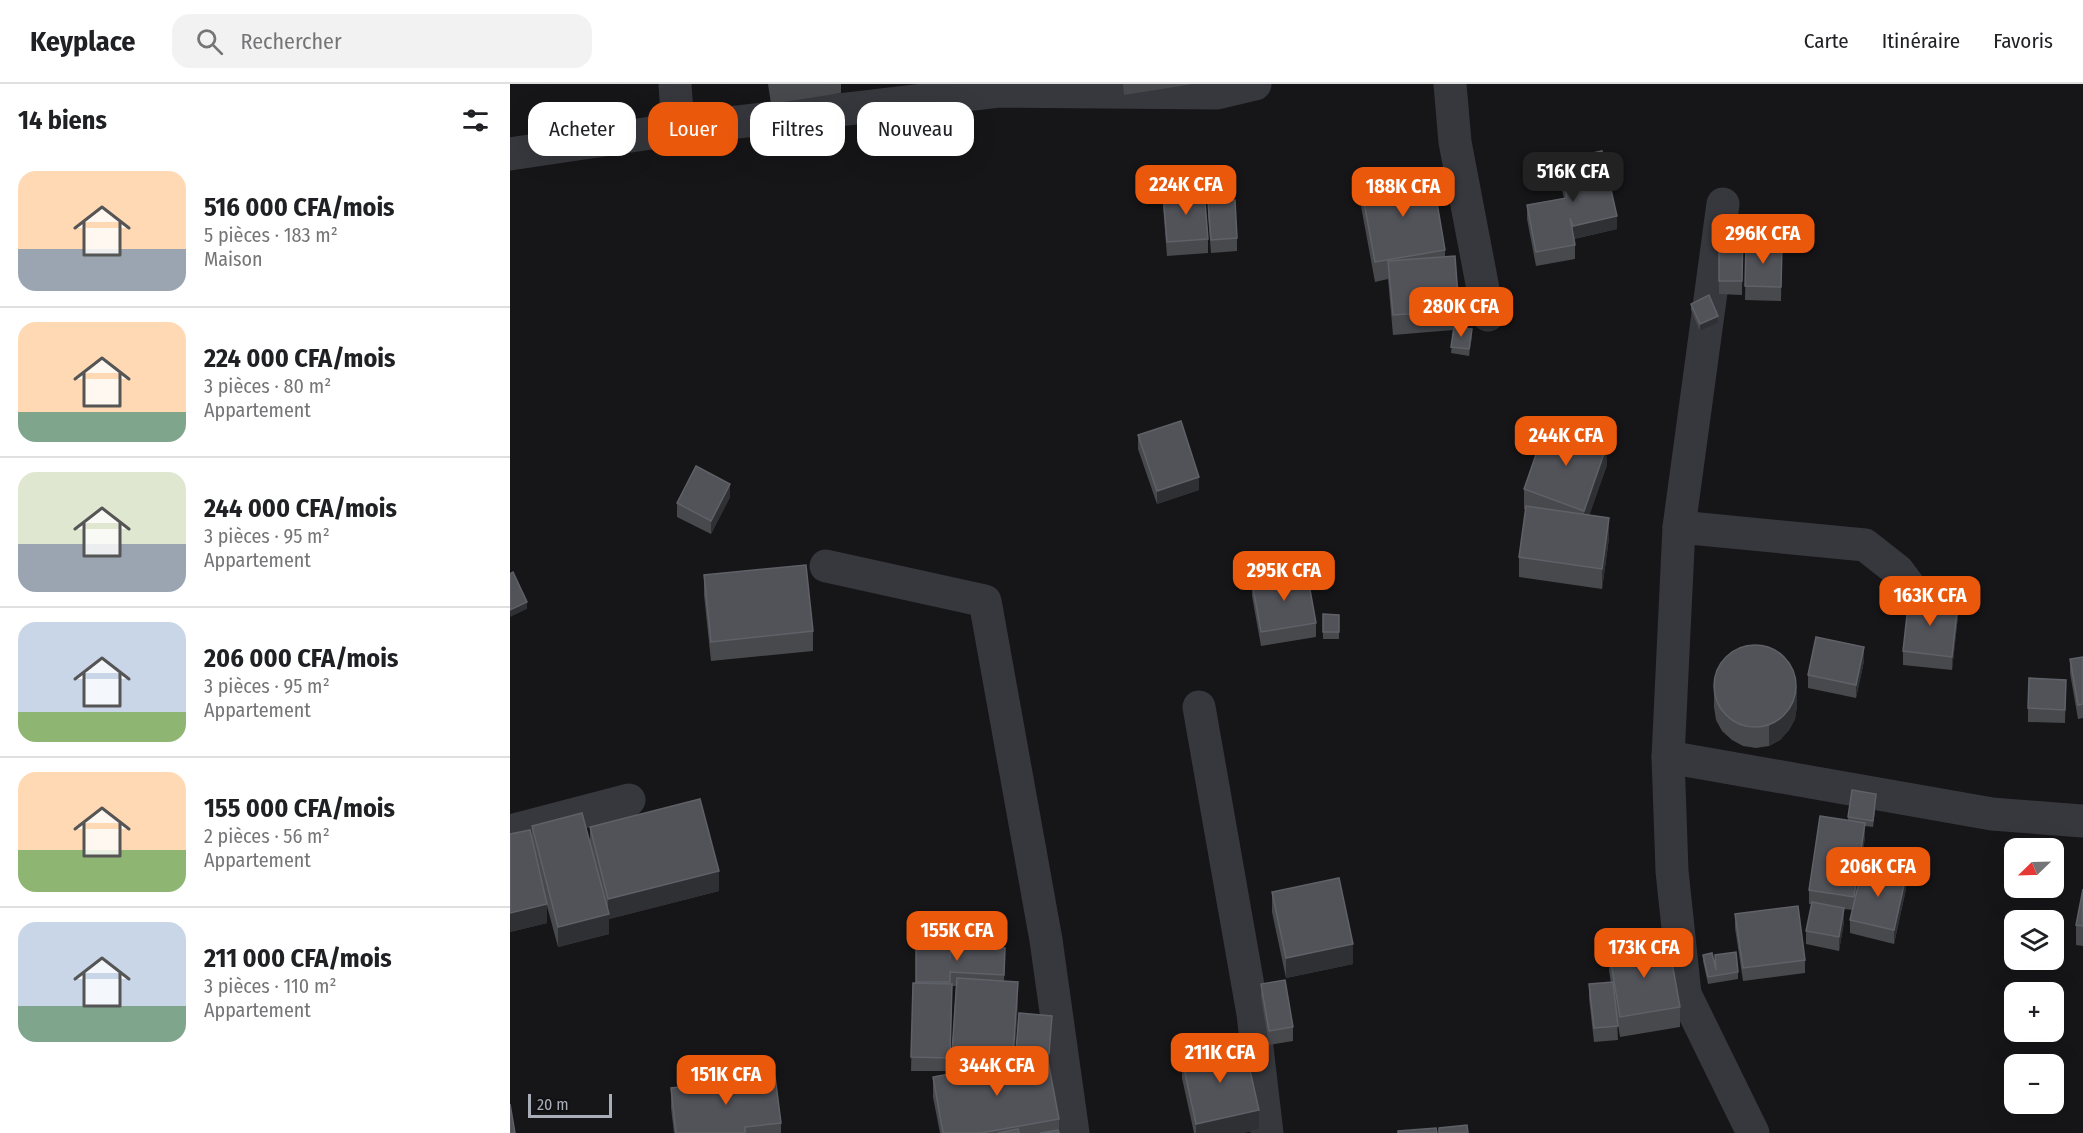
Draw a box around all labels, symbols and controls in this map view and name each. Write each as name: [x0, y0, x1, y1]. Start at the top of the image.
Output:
search box: [172, 14, 592, 68]
text: Keyplace: [30, 25, 136, 58]
icon: search: [193, 25, 226, 58]
text: Rechercher: [241, 28, 342, 55]
text: Carte: [1804, 28, 1849, 54]
text: Itinéraire: [1882, 28, 1960, 54]
text: Favoris: [1993, 28, 2053, 54]
chip: Acheter: [528, 102, 636, 156]
chip: Louer: [648, 102, 738, 156]
chip: Filtres: [750, 102, 845, 156]
chip: Nouveau: [857, 102, 974, 156]
icon: filters: [459, 104, 492, 137]
text: 14 biens: [18, 105, 107, 136]
pin: 516K CFA: [1511, 152, 1635, 203]
text: 516K CFA: [1537, 159, 1609, 183]
pin: 224K CFA: [1124, 165, 1248, 216]
pin: 188K CFA: [1341, 167, 1465, 218]
text: 224K CFA: [1149, 172, 1223, 196]
text: 188K CFA: [1366, 174, 1440, 198]
text: 516 000 CFA/mois: [204, 192, 395, 223]
icon: home: [66, 195, 138, 267]
pin: 296K CFA: [1701, 214, 1825, 265]
text: 296K CFA: [1726, 221, 1800, 245]
text: 5 pièces · 183 m²: [204, 223, 338, 247]
text: Maison: [204, 247, 263, 271]
pin: 280K CFA: [1399, 287, 1523, 338]
text: 280K CFA: [1423, 294, 1499, 318]
text: 224 000 CFA/mois: [204, 343, 395, 374]
icon: home: [66, 346, 138, 418]
text: 3 pièces · 80 m²: [204, 374, 331, 398]
text: Appartement: [204, 398, 311, 422]
pin: 244K CFA: [1504, 416, 1628, 467]
text: 244K CFA: [1529, 423, 1603, 447]
text: 244 000 CFA/mois: [204, 493, 397, 524]
icon: home: [66, 496, 138, 568]
text: 3 pièces · 95 m²: [204, 524, 330, 548]
text: Appartement: [204, 548, 311, 572]
pin: 295K CFA: [1222, 551, 1346, 602]
text: 295K CFA: [1247, 558, 1321, 582]
pin: 163K CFA: [1868, 576, 1992, 627]
text: 163K CFA: [1893, 583, 1967, 607]
text: 206 000 CFA/mois: [204, 643, 398, 674]
icon: home: [66, 646, 138, 718]
text: 3 pièces · 95 m²: [204, 674, 330, 698]
text: Appartement: [204, 698, 311, 722]
text: 155 000 CFA/mois: [204, 793, 395, 824]
icon: home: [66, 796, 138, 868]
text: 2 pièces · 56 m²: [204, 824, 330, 848]
north arrow: [2004, 838, 2064, 898]
map controls: [2004, 838, 2064, 1114]
pin: 206K CFA: [1816, 847, 1940, 898]
text: Appartement: [204, 848, 311, 872]
text: 206K CFA: [1840, 854, 1916, 878]
button: layers: [2004, 910, 2064, 970]
pin: 155K CFA: [895, 911, 1019, 962]
text: 155K CFA: [921, 918, 993, 942]
pin: 173K CFA: [1582, 928, 1706, 979]
text: 173K CFA: [1608, 935, 1680, 959]
text: 211 000 CFA/mois: [204, 943, 392, 974]
icon: home: [66, 946, 138, 1018]
text: 3 pièces · 110 m²: [204, 974, 336, 998]
button: +: [2004, 982, 2064, 1042]
text: Appartement: [204, 998, 311, 1022]
pin: 211K CFA: [1158, 1033, 1282, 1084]
text: 211K CFA: [1185, 1040, 1255, 1064]
pin: 344K CFA: [935, 1046, 1059, 1097]
text: 344K CFA: [960, 1053, 1034, 1077]
button: −: [2004, 1054, 2064, 1114]
pin: 151K CFA: [664, 1055, 788, 1106]
text: 151K CFA: [691, 1062, 761, 1086]
scale bar: [528, 1091, 612, 1118]
text: 20 m: [537, 1095, 568, 1114]

